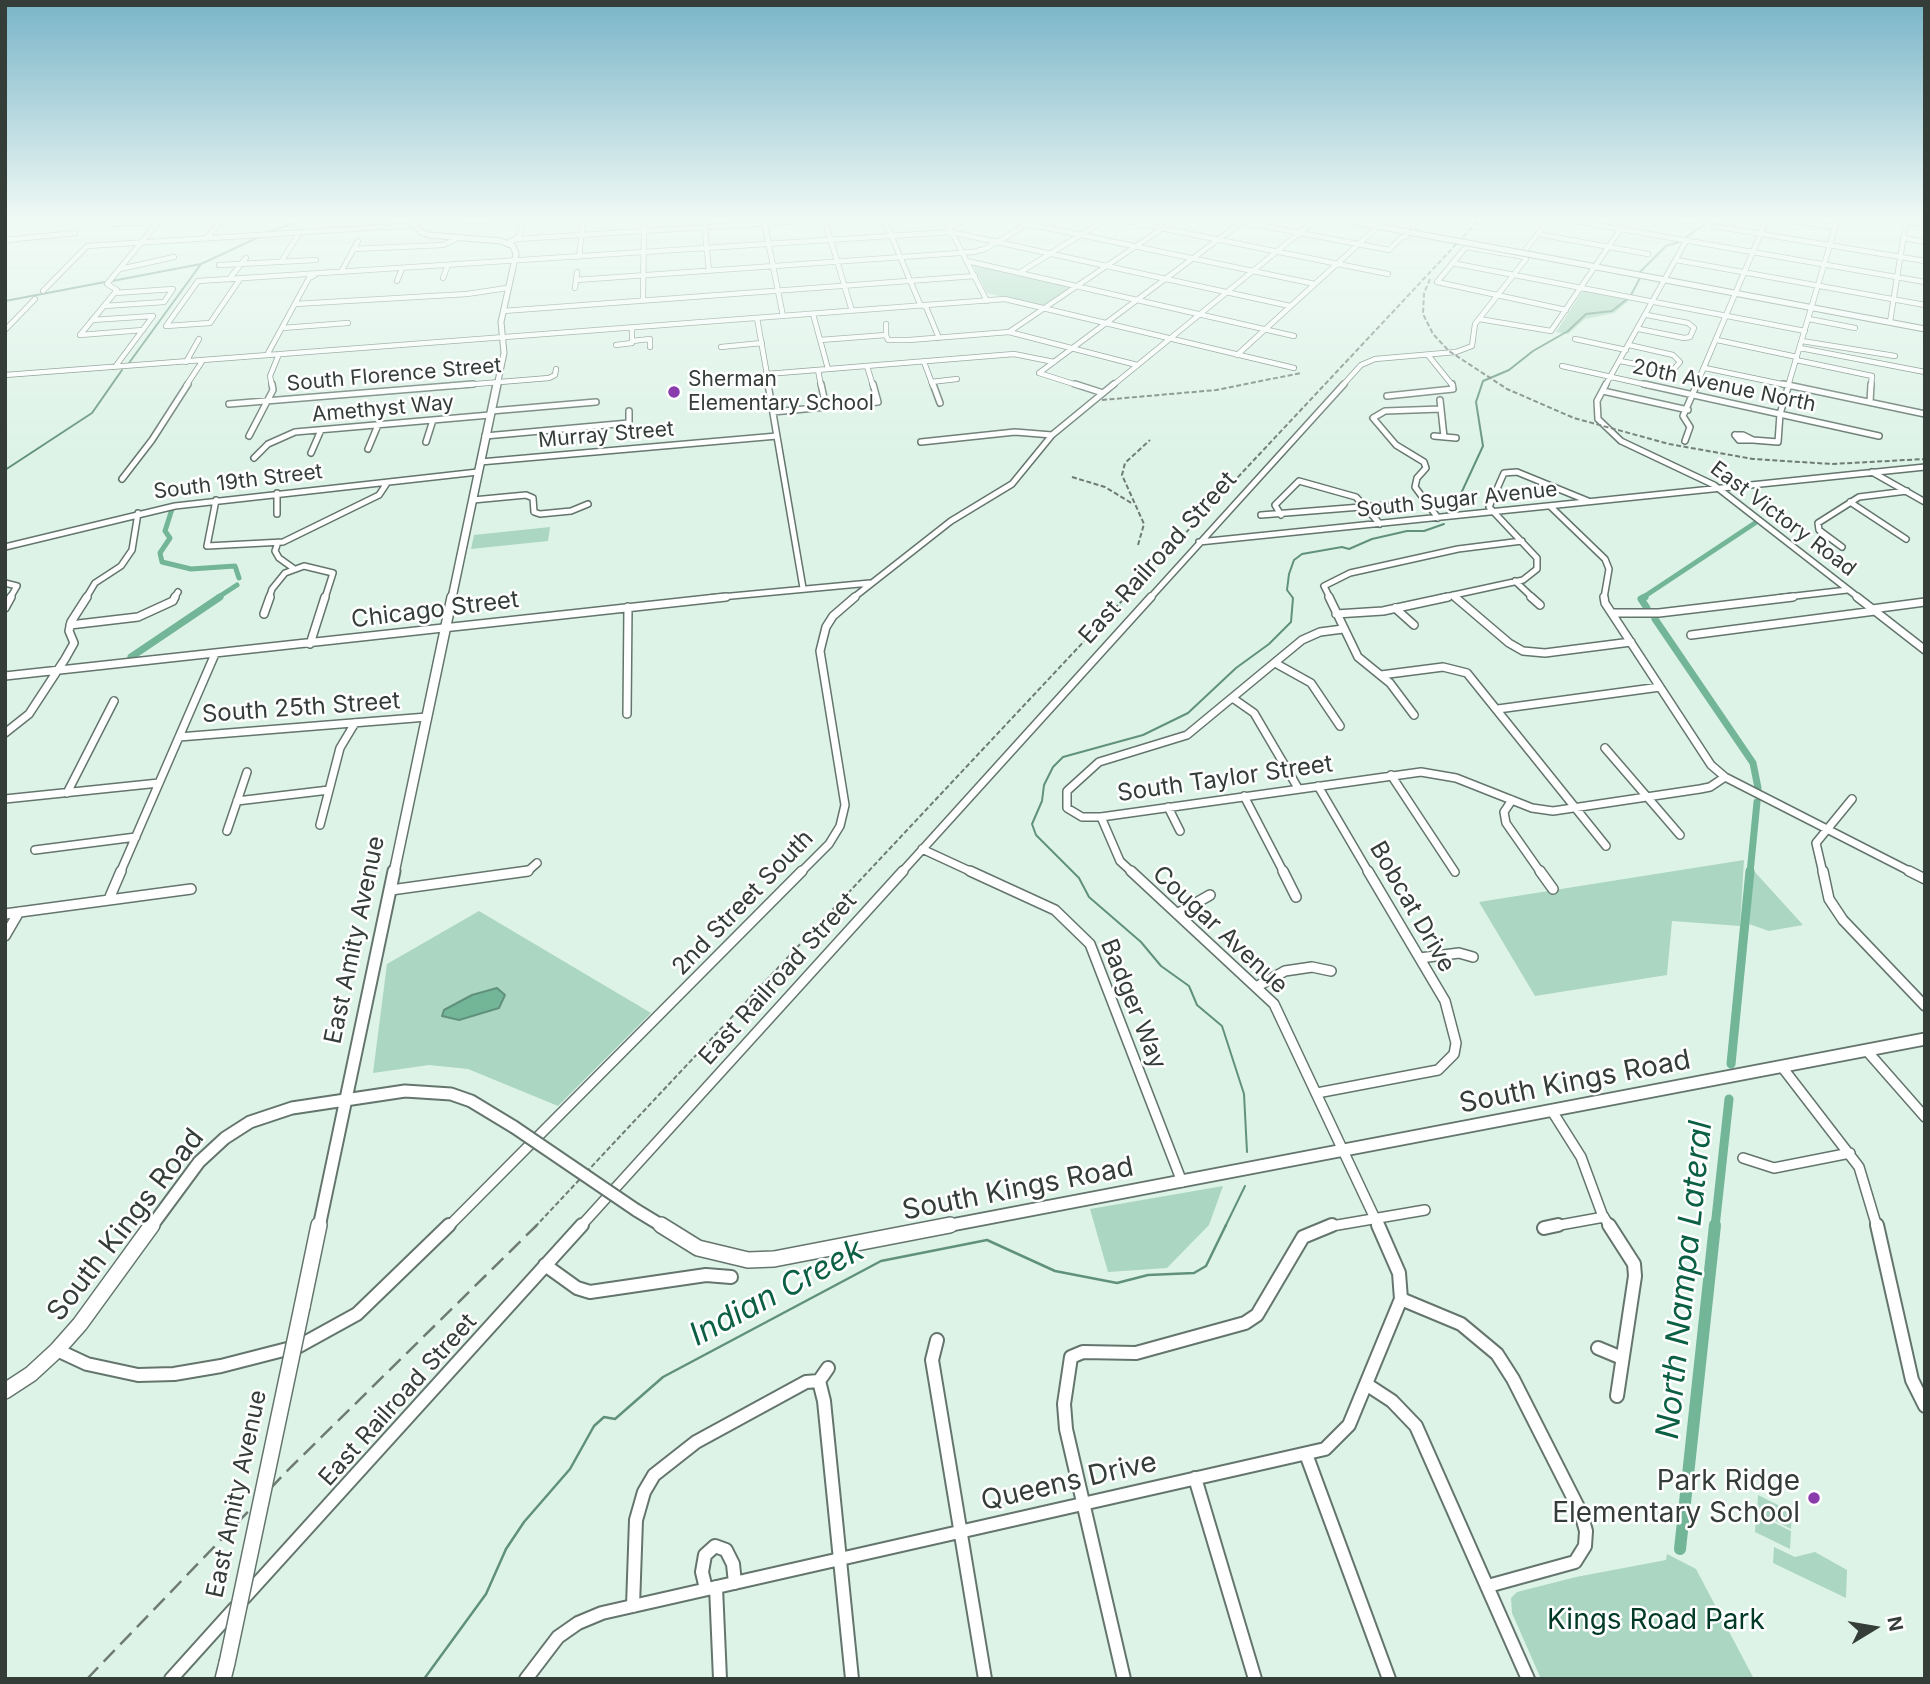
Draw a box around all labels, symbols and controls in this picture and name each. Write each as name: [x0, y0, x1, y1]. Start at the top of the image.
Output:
street label: South Florence Street: [286, 353, 502, 397]
street label: 20th Avenue North: [1630, 354, 1818, 418]
place label: Sherman Elementary School: [688, 367, 874, 417]
marker: Sherman Elementary School: [666, 384, 682, 400]
street label: Amethyst Way: [311, 390, 455, 428]
street label: Murray Street: [537, 417, 675, 453]
street label: East Victory Road: [1705, 456, 1861, 582]
street label: South 19th Street: [152, 459, 324, 505]
street label: East Railroad Street: [1073, 466, 1243, 650]
street label: South Sugar Avenue: [1355, 477, 1559, 523]
street label: Chicago Street: [350, 585, 520, 635]
street label: South 25th Street: [201, 687, 401, 729]
street label: South Taylor Street: [1116, 750, 1334, 808]
street label: 2nd Street South: [666, 824, 820, 982]
street label: East Amity Avenue: [319, 834, 391, 1046]
street label: Bobcat Drive: [1363, 836, 1461, 978]
street label: Cougar Avenue: [1146, 860, 1294, 1000]
street label: East Railroad Street: [693, 887, 863, 1071]
street label: Badger Way: [1094, 935, 1172, 1073]
street label: South Kings Road: [1457, 1043, 1693, 1121]
water label: North Nampa Lateral: [1649, 1119, 1721, 1441]
street label: South Kings Road: [40, 1122, 212, 1328]
street label: South Kings Road: [900, 1150, 1136, 1228]
water label: Indian Creek: [683, 1231, 871, 1355]
street label: East Railroad Street: [313, 1308, 483, 1492]
street label: East Amity Avenue: [201, 1388, 273, 1600]
street label: Queens Drive: [978, 1445, 1160, 1519]
place label: Park Ridge Elementary School: [1552, 1465, 1800, 1531]
marker: Park Ridge Elementary School: [1806, 1490, 1822, 1506]
north arrow: [1839, 1593, 1909, 1663]
park label: Kings Road Park: [1547, 1604, 1765, 1638]
text: N: [1882, 1615, 1908, 1633]

